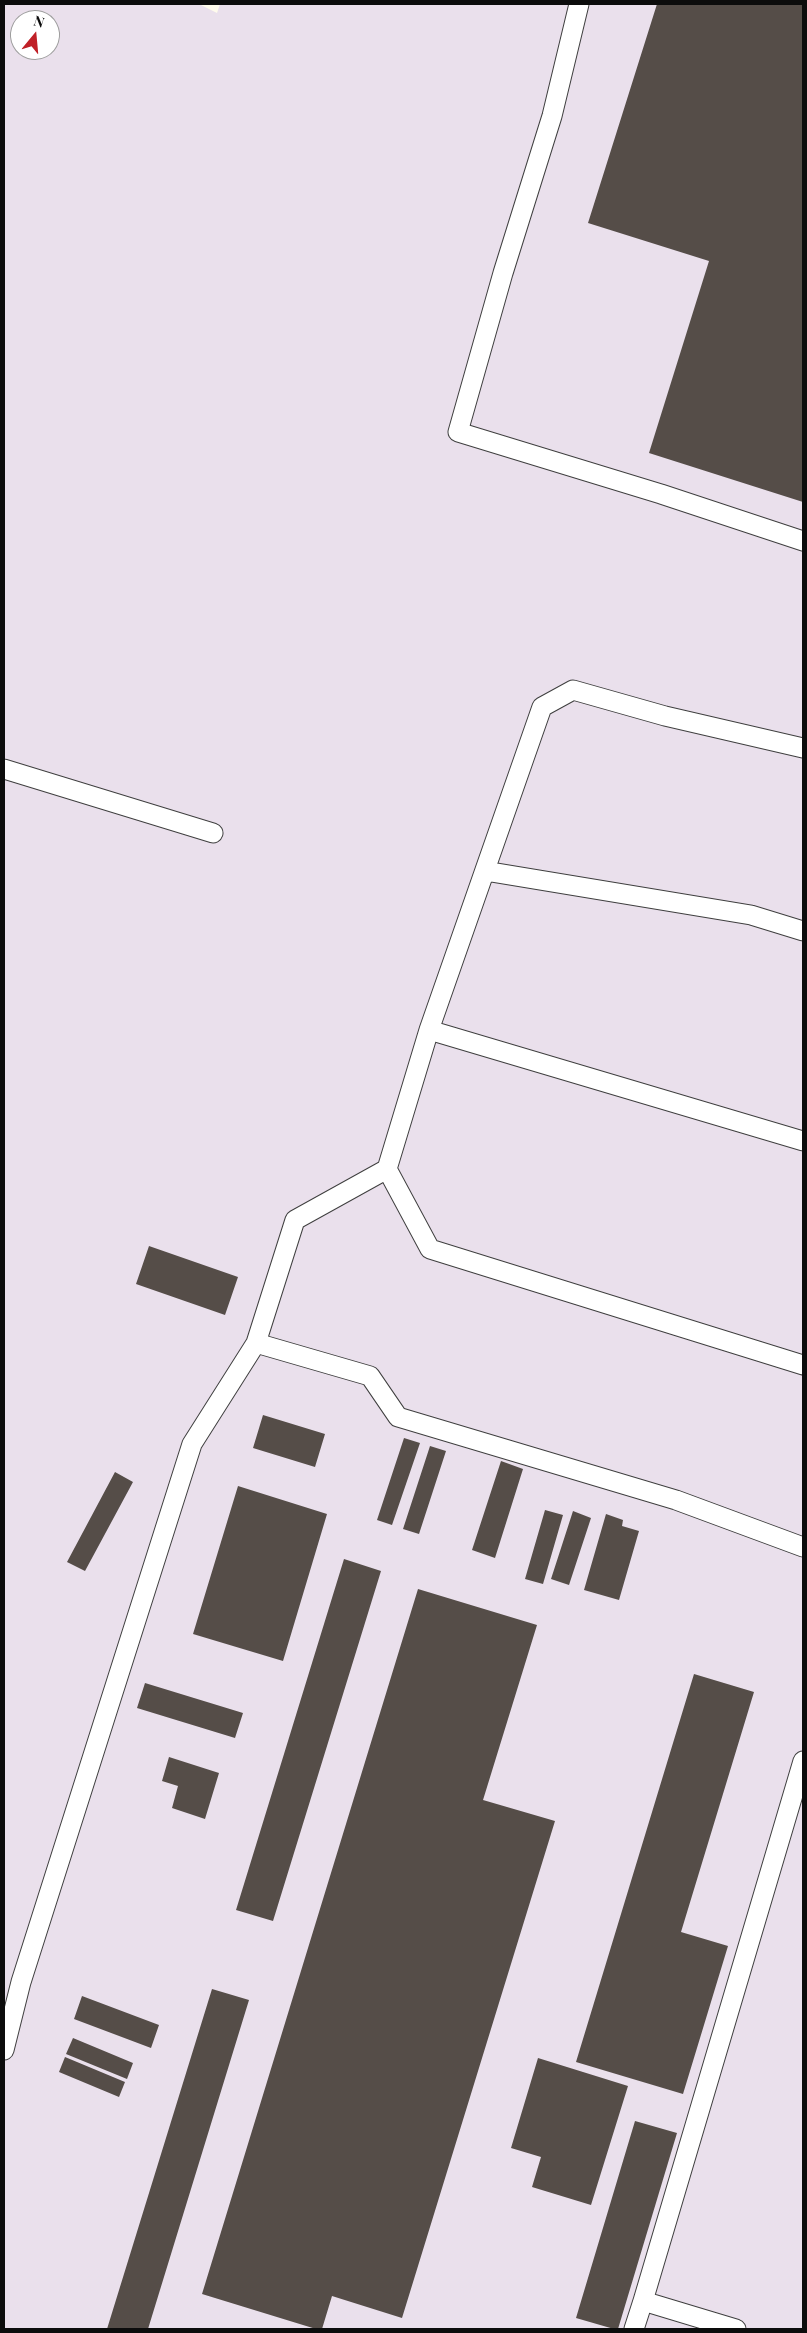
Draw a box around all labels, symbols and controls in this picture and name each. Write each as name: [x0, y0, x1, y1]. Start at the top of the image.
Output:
north arrow: [10, 10, 60, 60]
text: N: [32, 11, 47, 32]

